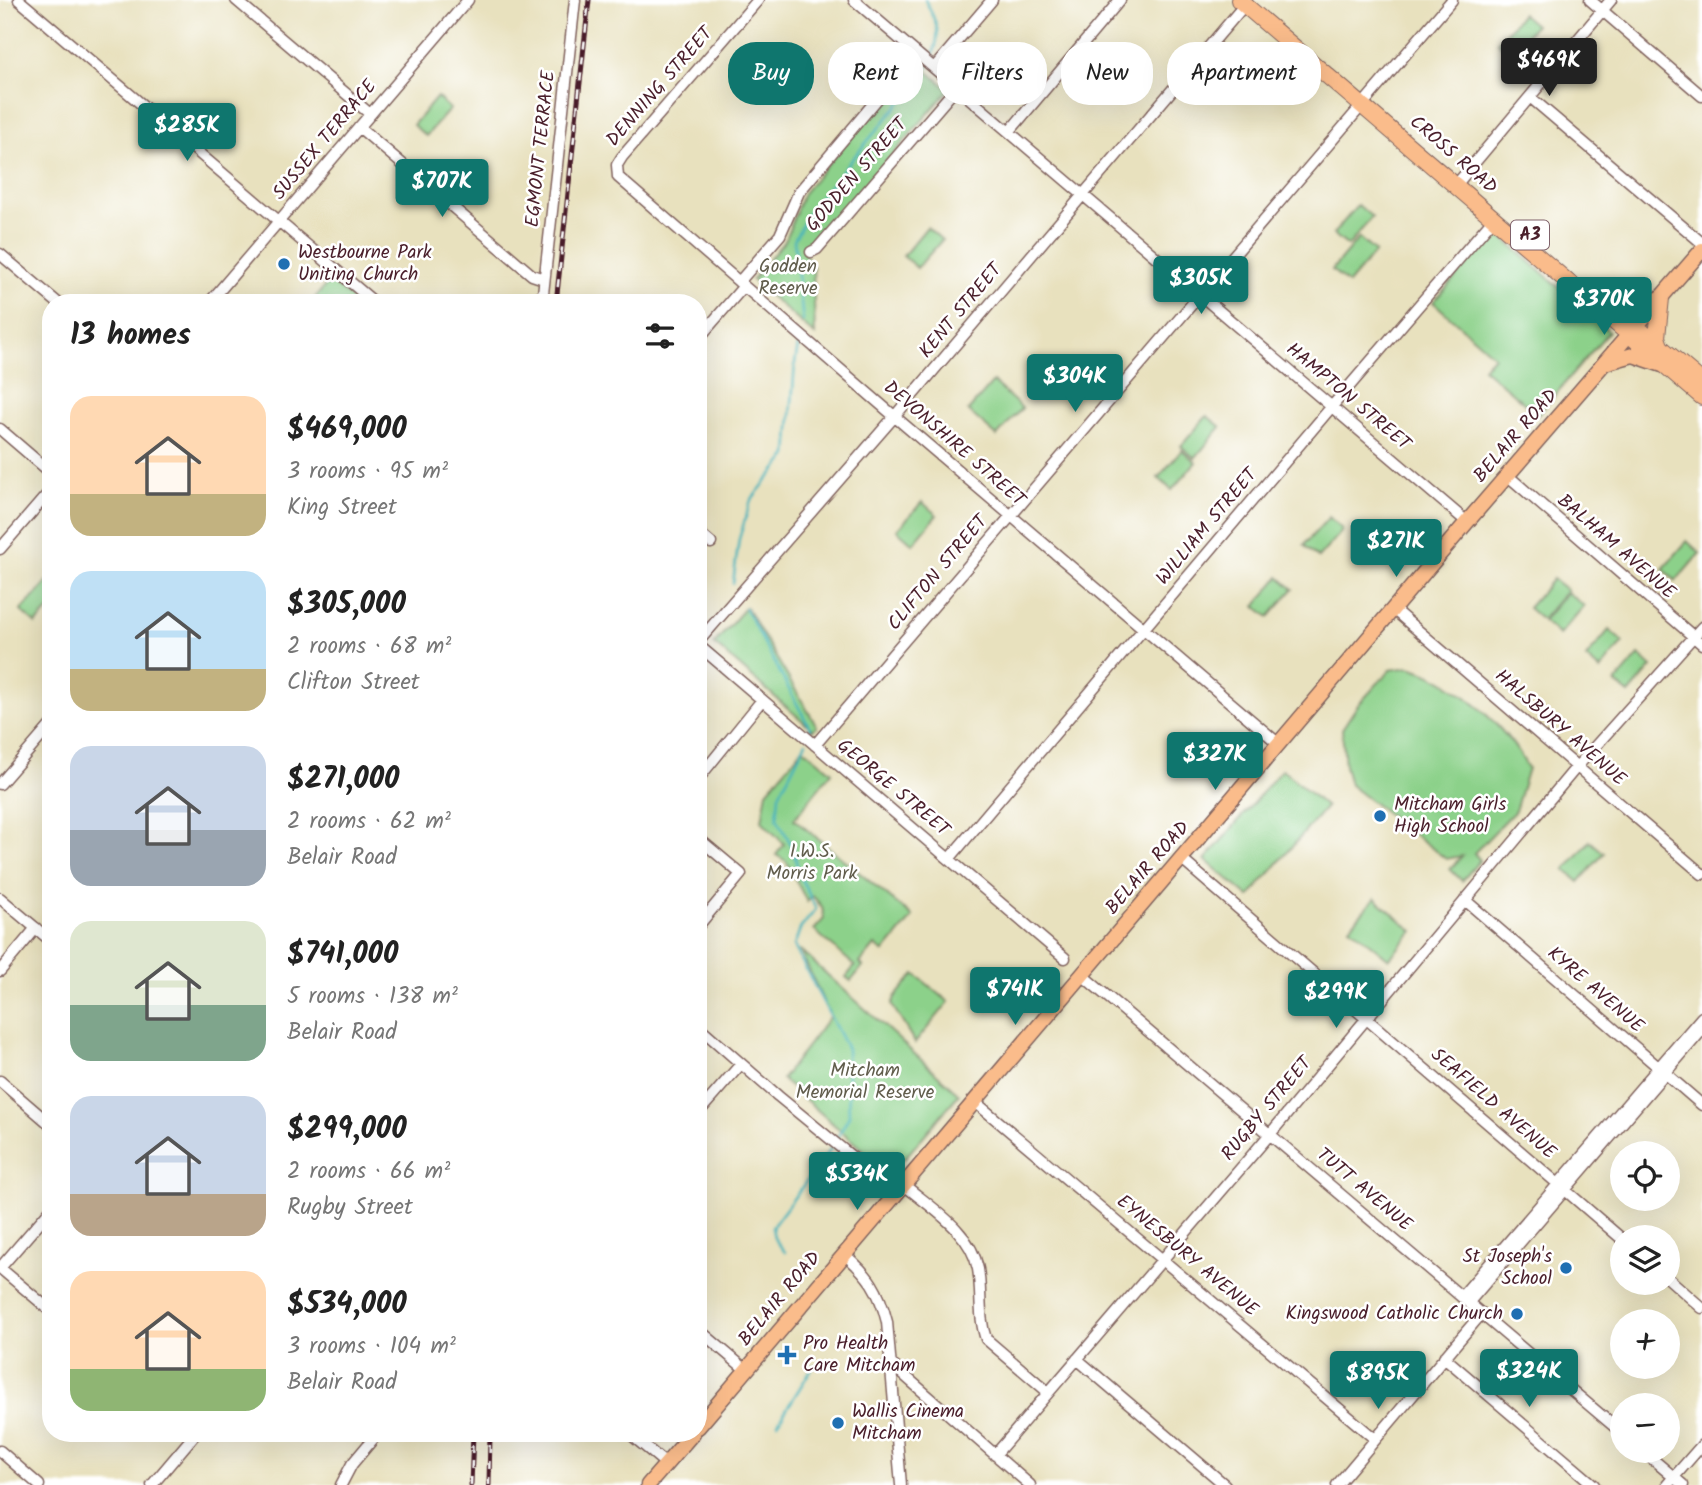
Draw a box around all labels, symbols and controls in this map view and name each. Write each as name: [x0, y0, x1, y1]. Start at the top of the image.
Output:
street label: DENNING STREET: [599, 19, 722, 154]
pin: $469K: [1500, 38, 1598, 98]
chip: Buy: [728, 42, 814, 105]
chip: Rent: [828, 42, 923, 105]
chip: Filters: [937, 42, 1047, 105]
chip: New: [1061, 42, 1153, 105]
chip: Apartment: [1167, 42, 1321, 105]
text: $469K: [1517, 43, 1581, 79]
street label: EGMONT TERRACE: [518, 68, 564, 229]
street label: SUSSEX TERRACE: [265, 72, 385, 207]
pin: $285K: [138, 104, 236, 163]
text: $285K: [154, 108, 220, 144]
street label: CROSS ROAD: [1402, 108, 1504, 202]
street label: GODDEN STREET: [799, 110, 916, 239]
pin: $707K: [393, 160, 491, 219]
text: $707K: [412, 164, 472, 200]
road number: A3: [1511, 220, 1549, 249]
place label: Westbourne Park Uniting Church: [298, 238, 432, 290]
park label: Godden Reserve: [758, 252, 818, 304]
street label: KENT STREET: [912, 255, 1011, 365]
marker: Westbourne Park Uniting Church: [276, 256, 292, 272]
pin: $305K: [1152, 256, 1250, 316]
text: $305K: [1169, 261, 1233, 297]
pin: $370K: [1555, 278, 1653, 337]
text: $370K: [1573, 282, 1635, 318]
text: 13 homes: [70, 312, 191, 360]
icon: filters: [641, 317, 679, 355]
street label: HAMPTON STREET: [1279, 335, 1419, 460]
pin: $304K: [1026, 354, 1124, 414]
text: $304K: [1043, 359, 1107, 395]
street label: DEVONSHIRE STREET: [876, 374, 1033, 516]
street label: BELAIR ROAD: [1467, 382, 1565, 490]
text: $469,000: [287, 406, 407, 454]
icon: home: [126, 424, 210, 508]
text: 3 rooms · 95 m²: [287, 454, 448, 490]
street label: WILLIAM STREET: [1149, 460, 1266, 592]
street label: BALHAM AVENUE: [1550, 487, 1683, 608]
text: King Street: [287, 490, 397, 526]
street label: CLIFTON STREET: [880, 507, 997, 638]
pin: $271K: [1347, 520, 1445, 579]
text: $271K: [1367, 524, 1425, 560]
text: $305,000: [287, 581, 406, 629]
icon: home: [126, 599, 210, 683]
text: 2 rooms · 68 m²: [287, 629, 451, 665]
street label: HALSBURY AVENUE: [1488, 662, 1633, 794]
text: Clifton Street: [287, 665, 420, 701]
street label: GEORGE STREET: [830, 732, 957, 846]
pin: $327K: [1166, 732, 1264, 792]
text: $327K: [1183, 737, 1247, 773]
text: $271,000: [287, 756, 400, 804]
icon: home: [126, 774, 210, 858]
place label: Mitcham Girls High School: [1394, 790, 1506, 842]
text: 2 rooms · 62 m²: [287, 804, 451, 840]
marker: Mitcham Girls High School: [1372, 808, 1388, 824]
street label: BELAIR ROAD: [1099, 814, 1197, 922]
park label: I.W.S. Morris Park: [767, 837, 858, 889]
text: Belair Road: [287, 840, 397, 876]
text: $741,000: [287, 931, 398, 979]
street label: KYRE AVENUE: [1540, 939, 1651, 1041]
icon: home: [126, 949, 210, 1033]
pin: $741K: [966, 968, 1064, 1027]
pin: $299K: [1287, 970, 1385, 1030]
text: $741K: [986, 972, 1044, 1008]
text: $299K: [1304, 975, 1368, 1011]
text: 5 rooms · 138 m²: [287, 979, 458, 1015]
text: Belair Road: [287, 1015, 397, 1051]
street label: SEAFIELD AVENUE: [1424, 1041, 1563, 1168]
street label: RUGBY STREET: [1214, 1049, 1321, 1168]
park label: Mitcham Memorial Reserve: [796, 1056, 935, 1108]
text: $299,000: [287, 1106, 407, 1154]
icon: home: [126, 1124, 210, 1208]
street label: TUTT AVENUE: [1309, 1141, 1419, 1240]
map controls: [1610, 1141, 1680, 1463]
button: locate: [1610, 1141, 1680, 1211]
pin: $534K: [808, 1152, 906, 1212]
text: 2 rooms · 66 m²: [287, 1154, 450, 1190]
text: $534K: [825, 1157, 889, 1193]
street label: EYNESBURY AVENUE: [1109, 1188, 1265, 1325]
text: Rugby Street: [287, 1190, 413, 1226]
button: layers: [1610, 1225, 1680, 1295]
place label: St Joseph's School: [1463, 1242, 1552, 1294]
street label: BELAIR ROAD: [731, 1245, 829, 1353]
marker: St Joseph's School: [1558, 1260, 1574, 1276]
text: $534,000: [287, 1281, 407, 1329]
icon: home: [126, 1299, 210, 1383]
place label: Kingswood Catholic Church: [1286, 1299, 1503, 1329]
marker: Kingswood Catholic Church: [1509, 1306, 1525, 1322]
button: +: [1610, 1309, 1680, 1379]
text: 3 rooms · 104 m²: [287, 1329, 456, 1365]
place label: Pro Health Care Mitcham: [803, 1329, 915, 1381]
marker: Pro Health Care Mitcham: [777, 1345, 797, 1365]
pin: $324K: [1480, 1350, 1578, 1409]
pin: $895K: [1329, 1352, 1427, 1411]
text: $324K: [1496, 1354, 1562, 1390]
text: $895K: [1346, 1356, 1410, 1392]
text: Belair Road: [287, 1365, 397, 1401]
button: −: [1610, 1393, 1680, 1463]
place label: Wallis Cinema Mitcham: [852, 1397, 964, 1449]
marker: Wallis Cinema Mitcham: [830, 1415, 846, 1431]

